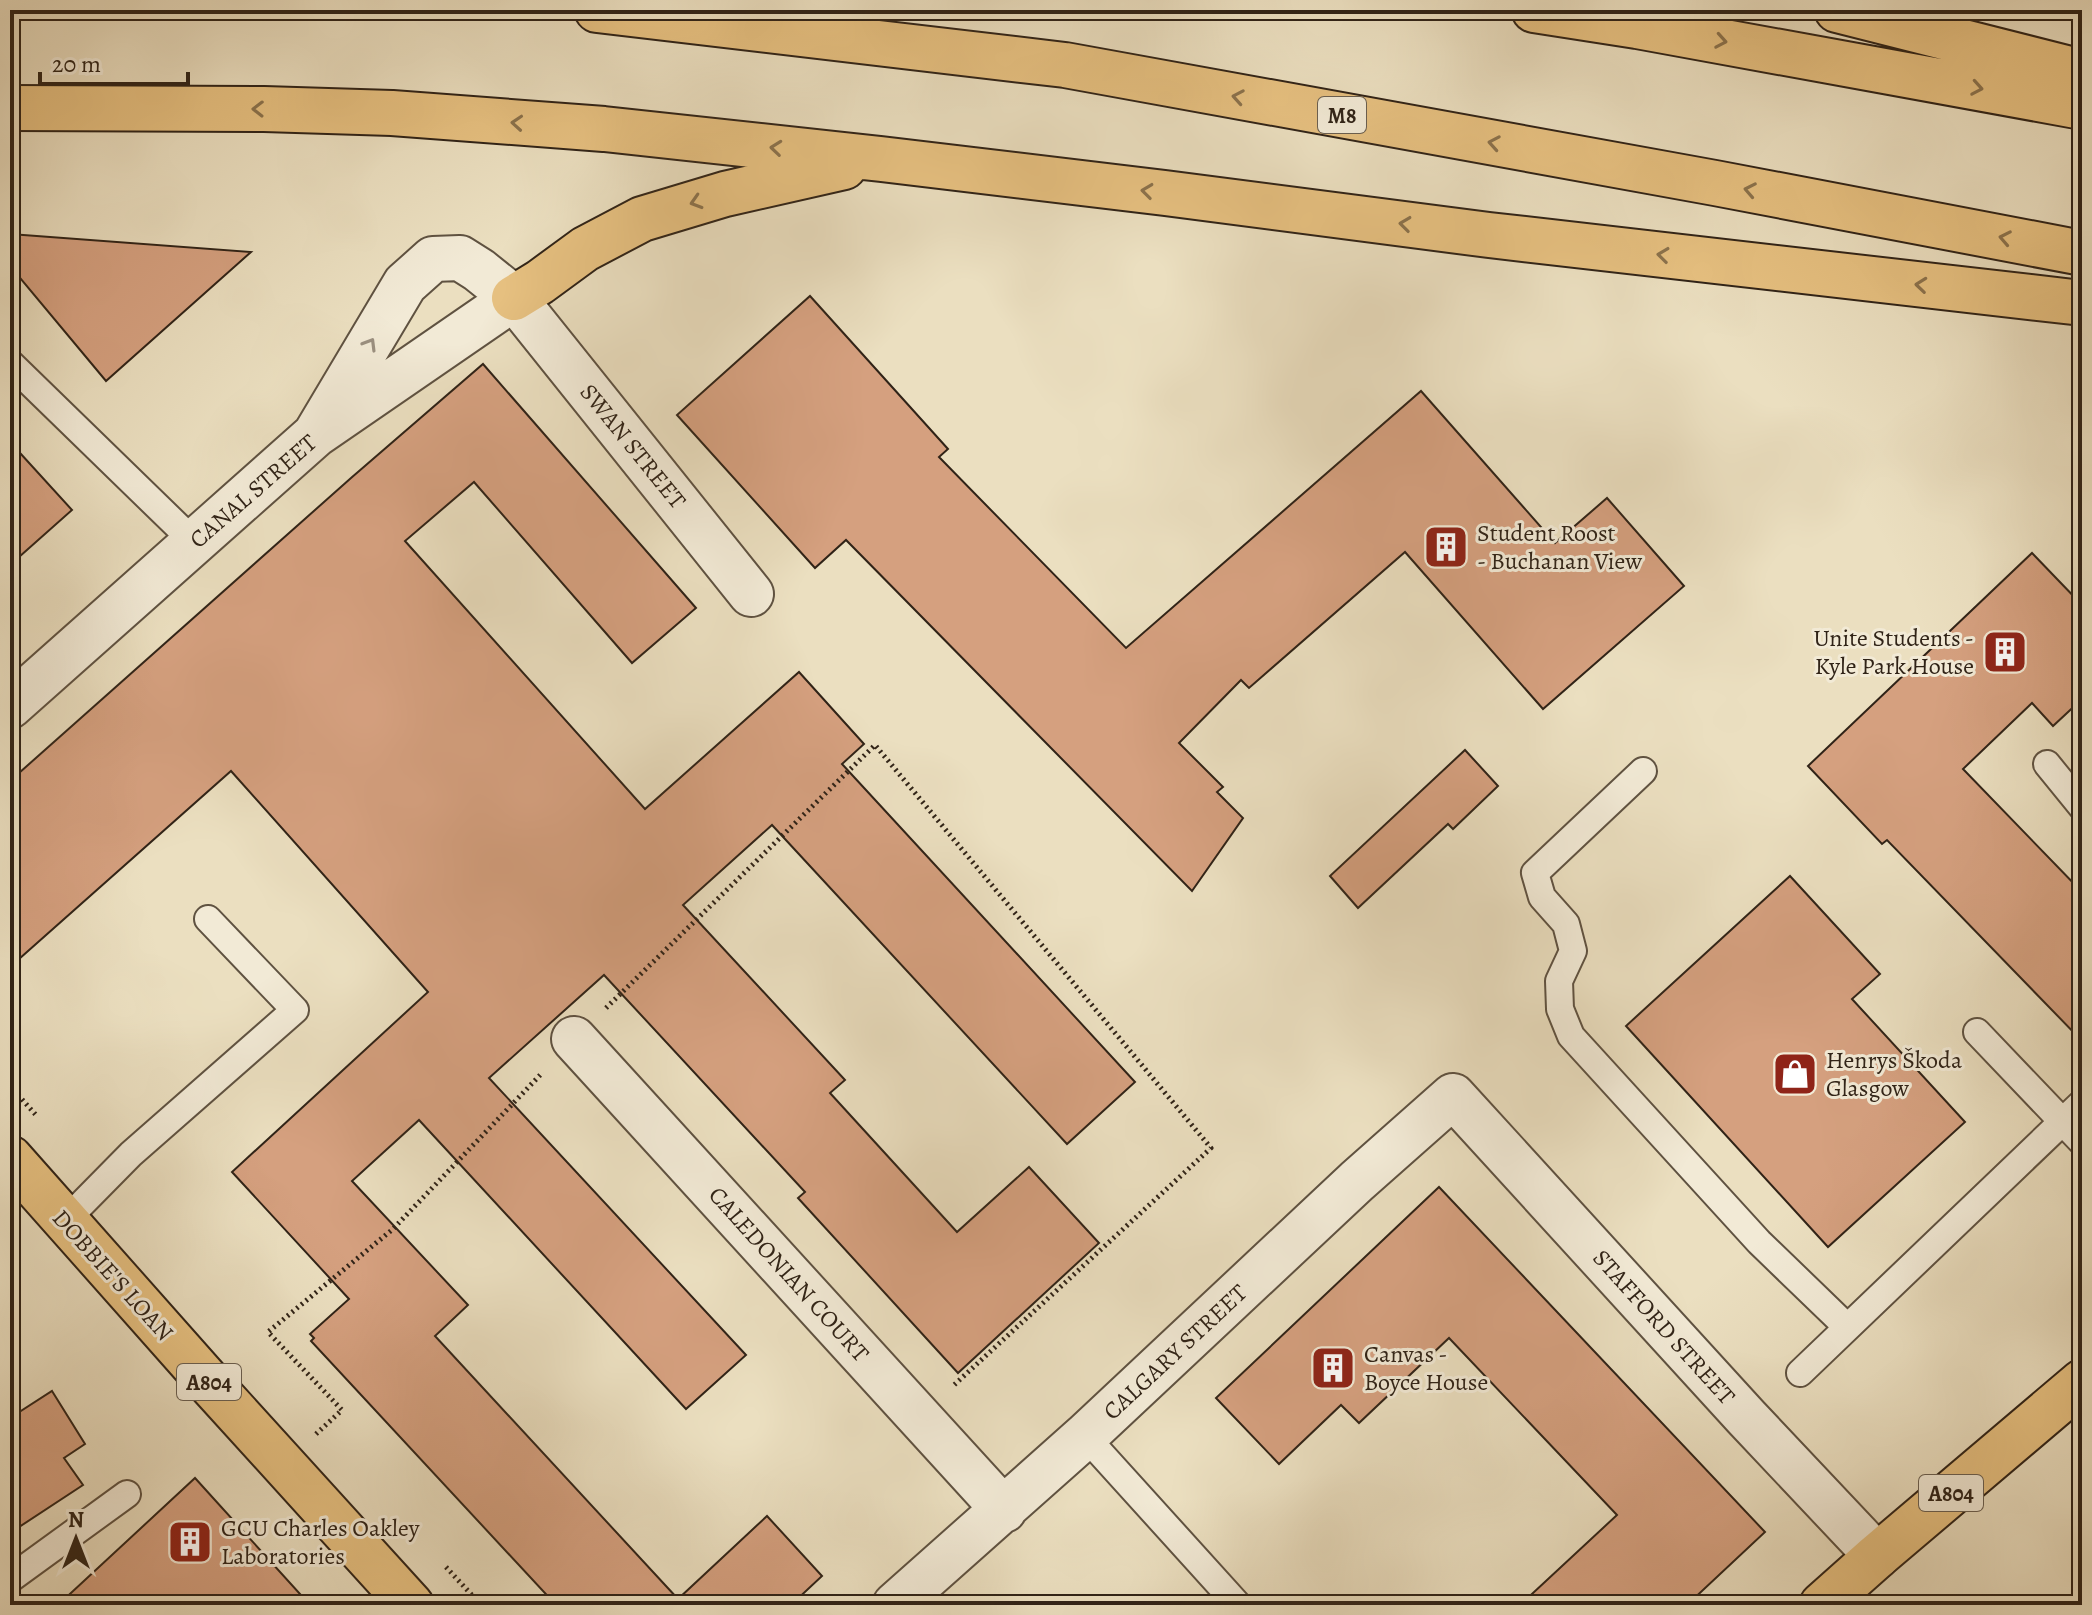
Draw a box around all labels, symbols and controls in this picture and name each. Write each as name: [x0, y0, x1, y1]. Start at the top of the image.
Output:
one-way arrow: [1714, 31, 1728, 48]
scale bar: [40, 36, 188, 86]
text: 20 m: [52, 48, 101, 80]
one-way arrow: [1970, 78, 1984, 95]
one-way arrow: [1232, 89, 1245, 106]
road number: M8: [1318, 97, 1366, 133]
one-way arrow: [251, 100, 264, 118]
one-way arrow: [510, 115, 523, 132]
one-way arrow: [1487, 136, 1501, 153]
one-way arrow: [769, 139, 782, 156]
one-way arrow: [1140, 182, 1153, 199]
one-way arrow: [1743, 182, 1757, 199]
one-way arrow: [690, 193, 704, 209]
one-way arrow: [1398, 216, 1411, 233]
one-way arrow: [1999, 231, 2012, 248]
one-way arrow: [1656, 247, 1669, 264]
one-way arrow: [1914, 276, 1927, 293]
one-way arrow: [360, 338, 375, 353]
street label: SWAN STREET: [573, 377, 693, 515]
street label: CANAL STREET: [183, 427, 323, 555]
place label: Student Roost - Buchanan View: [1477, 517, 1642, 577]
building icon: Student Roost - Buchanan View: [1422, 523, 1470, 571]
place label: Unite Students - Kyle Park House: [1813, 622, 1974, 682]
building icon: Unite Students - Kyle Park House: [1981, 628, 2029, 676]
place label: Henrys Škoda Glasgow: [1826, 1044, 1963, 1104]
shop icon: Henrys Škoda Glasgow: [1771, 1050, 1819, 1098]
street label: CALEDONIAN COURT: [702, 1179, 876, 1369]
street label: DOBBIE'S LOAN: [45, 1202, 181, 1348]
street label: STAFFORD STREET: [1586, 1243, 1742, 1411]
street label: CALGARY STREET: [1096, 1277, 1254, 1427]
place label: Canvas - Boyce House: [1364, 1338, 1488, 1398]
building icon: Canvas - Boyce House: [1309, 1344, 1357, 1392]
road number: A804: [177, 1364, 241, 1400]
road number: A804: [1919, 1475, 1983, 1511]
north arrow: [36, 1499, 116, 1579]
text: N: [68, 1505, 84, 1535]
place label: GCU Charles Oakley Laboratories: [221, 1512, 420, 1572]
building icon: GCU Charles Oakley Laboratories: [166, 1518, 214, 1566]

